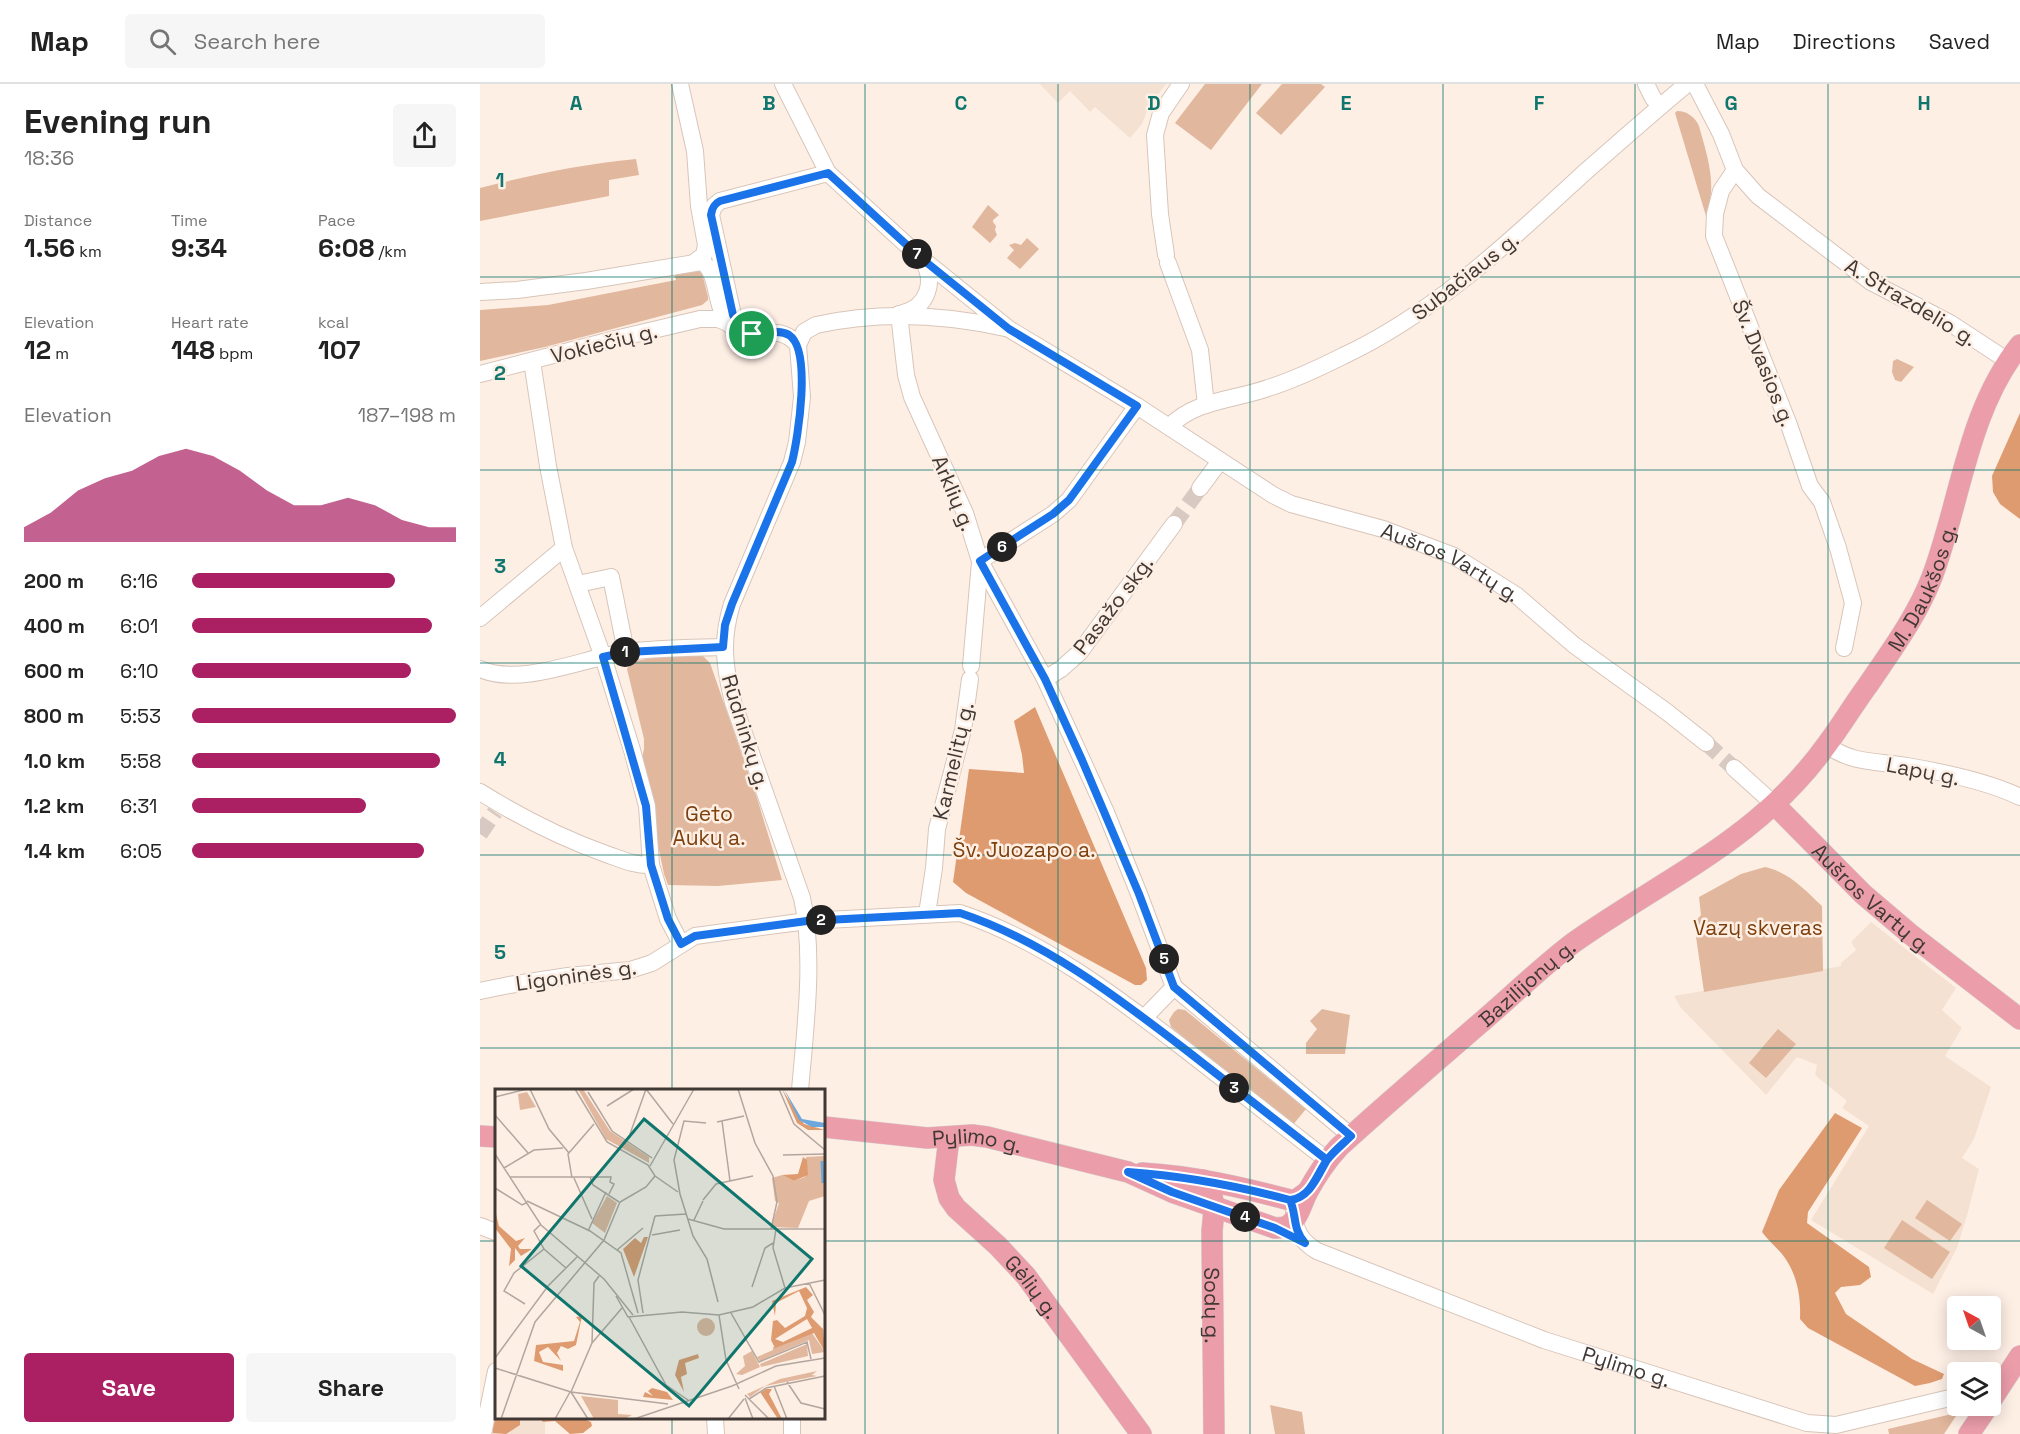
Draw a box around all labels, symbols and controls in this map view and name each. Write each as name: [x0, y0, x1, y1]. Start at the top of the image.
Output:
search box: [125, 14, 545, 68]
text: Map: [30, 23, 89, 59]
icon: search: [146, 25, 179, 58]
text: Search here: [194, 27, 321, 55]
text: Map: [1716, 28, 1760, 55]
text: Directions: [1793, 28, 1896, 55]
text: Saved: [1929, 28, 1990, 55]
text: A: [570, 90, 583, 116]
text: B: [762, 90, 776, 116]
text: C: [955, 90, 968, 116]
text: D: [1147, 90, 1161, 116]
text: E: [1340, 90, 1352, 116]
text: F: [1534, 90, 1545, 116]
text: G: [1724, 90, 1738, 116]
text: H: [1917, 90, 1931, 116]
text: Evening run: [24, 101, 212, 143]
button: share: [393, 104, 456, 167]
text: 18:36: [24, 145, 74, 171]
text: 1: [495, 167, 505, 193]
text: Distance: [24, 210, 92, 231]
text: Time: [171, 210, 207, 231]
text: Pace: [318, 210, 355, 231]
street label: Subačiaus g.: [1406, 226, 1524, 326]
text: 1.56: [24, 231, 75, 265]
text: 9:34: [171, 231, 227, 265]
text: 6:08: [318, 231, 374, 265]
pin: 7: [902, 239, 932, 269]
text: km: [75, 241, 102, 262]
text: /km: [374, 241, 407, 262]
text: 7: [913, 243, 921, 264]
street label: A. Strazdelio g.: [1840, 252, 1982, 352]
street label: Šv. Dvasios g.: [1726, 296, 1802, 430]
pin: [726, 308, 777, 359]
text: Elevation: [24, 312, 94, 333]
text: Heart rate: [171, 312, 249, 333]
text: kcal: [318, 312, 349, 333]
street label: Vokiečių g.: [548, 317, 660, 369]
icon: arrive: [735, 317, 768, 350]
text: 12: [24, 333, 51, 367]
text: 148: [171, 333, 215, 367]
text: 107: [318, 333, 360, 367]
text: m: [51, 343, 69, 364]
text: bpm: [215, 343, 253, 364]
text: 2: [494, 360, 506, 386]
text: Elevation: [24, 402, 112, 428]
text: 187–198 m: [358, 402, 456, 428]
street label: Arklių g.: [926, 451, 982, 535]
street label: Aušros Vartų g.: [1378, 516, 1527, 607]
street label: M. Daukšos g.: [1881, 521, 1962, 656]
pin: 6: [987, 532, 1017, 562]
text: 6: [997, 536, 1007, 557]
street label: Pasažo skg.: [1067, 550, 1159, 660]
text: 3: [494, 553, 506, 579]
text: 200 m: [24, 568, 84, 594]
text: 6:16: [120, 568, 158, 594]
text: 400 m: [24, 613, 85, 639]
text: 6:01: [120, 613, 158, 639]
pin: 1: [610, 637, 640, 667]
text: 1: [621, 641, 629, 662]
text: 600 m: [24, 658, 84, 684]
text: 6:10: [120, 658, 158, 684]
street label: Rūdninkų g.: [716, 671, 776, 793]
street label: Karmelitų g.: [926, 699, 980, 823]
text: 800 m: [24, 703, 84, 729]
text: 5:53: [120, 703, 161, 729]
text: 4: [494, 746, 507, 772]
text: 1.0 km: [24, 748, 85, 774]
text: 5:58: [120, 748, 161, 774]
street label: Lapų g.: [1884, 751, 1962, 791]
text: 1.2 km: [24, 793, 84, 819]
text: 6:31: [120, 793, 157, 819]
park label: Geto Aukų a.: [672, 800, 746, 851]
park label: Šv. Juozapo a.: [953, 836, 1095, 863]
street label: Aušros Vartų g.: [1807, 837, 1938, 960]
text: 1.4 km: [24, 838, 85, 864]
text: 6:05: [120, 838, 162, 864]
pin: 2: [806, 905, 836, 935]
text: 2: [816, 909, 826, 930]
park label: Vazų skveras: [1693, 914, 1823, 941]
street label: Bazilijonų g.: [1473, 933, 1581, 1032]
text: 5: [494, 939, 506, 965]
pin: 5: [1149, 944, 1179, 974]
text: 5: [1159, 948, 1169, 969]
street label: Ligoninės g.: [514, 953, 638, 997]
pin: 3: [1219, 1073, 1249, 1103]
text: 3: [1229, 1077, 1239, 1098]
inset map: [495, 1089, 825, 1419]
street label: Pylimo g.: [931, 1121, 1025, 1159]
pin: 4: [1230, 1202, 1260, 1232]
text: 4: [1240, 1206, 1250, 1227]
street label: Gėlių g.: [999, 1249, 1066, 1324]
street label: Sodų g.: [1199, 1267, 1227, 1344]
north arrow: [1947, 1296, 2001, 1350]
map controls: [1947, 1296, 2001, 1416]
street label: Pylimo g.: [1579, 1339, 1674, 1393]
button: Save: [24, 1353, 234, 1422]
button: Share: [246, 1353, 456, 1422]
button: layers: [1947, 1362, 2001, 1416]

